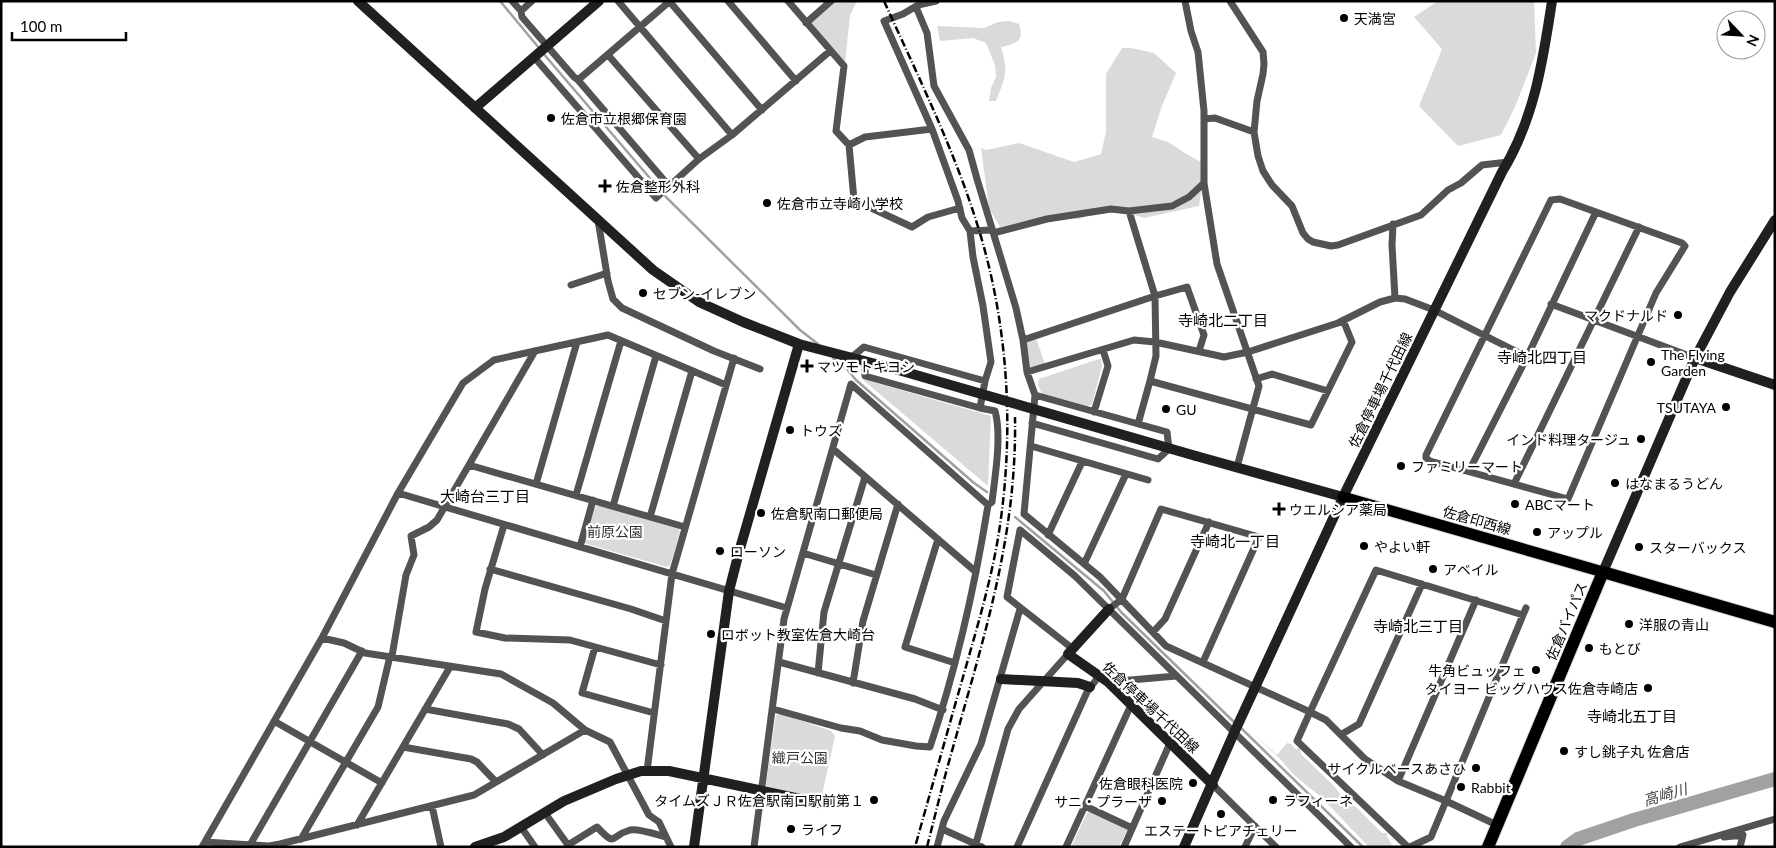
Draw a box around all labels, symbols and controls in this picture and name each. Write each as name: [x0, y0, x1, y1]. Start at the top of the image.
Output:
scale bar: [12, 10, 126, 42]
place label: 天満宮: [1354, 10, 1396, 27]
north arrow: [1716, 10, 1766, 60]
marker: 天満宮: [1338, 12, 1350, 24]
text: 100 m: [20, 17, 62, 35]
text: N: [1743, 32, 1763, 49]
place label: 佐倉市立根郷保育園: [561, 110, 687, 127]
marker: 佐倉市立根郷保育園: [545, 112, 557, 124]
place label: 佐倉整形外科: [616, 178, 700, 195]
marker: 佐倉整形外科: [598, 179, 612, 193]
place label: 佐倉市立寺崎小学校: [777, 195, 903, 212]
marker: 佐倉市立寺崎小学校: [761, 197, 773, 209]
place label: セブン-イレブン: [653, 285, 756, 302]
marker: セブン-イレブン: [637, 287, 649, 299]
place label: マクドナルド: [1584, 307, 1668, 324]
marker: マクドナルド: [1672, 309, 1684, 321]
district label: 寺崎北二丁目: [1178, 311, 1268, 329]
street label: 佐倉停車場千代田線: [1345, 330, 1415, 450]
place label: The Flying Garden: [1661, 346, 1725, 379]
district label: 寺崎北四丁目: [1497, 348, 1587, 366]
marker: The Flying Garden: [1645, 356, 1657, 368]
place label: マツモトキヨシ: [817, 358, 915, 375]
marker: マツモトキヨシ: [801, 360, 813, 372]
place label: TSUTAYA: [1657, 399, 1717, 416]
place label: GU: [1176, 401, 1197, 418]
marker: TSUTAYA: [1720, 401, 1732, 413]
marker: GU: [1160, 403, 1172, 415]
place label: トウズ: [800, 422, 842, 439]
marker: トウズ: [784, 424, 796, 436]
place label: インド料理タージュ: [1506, 431, 1631, 448]
marker: インド料理タージュ: [1635, 433, 1647, 445]
place label: ファミリーマート: [1411, 458, 1523, 475]
marker: ファミリーマート: [1395, 460, 1407, 472]
place label: はなまるうどん: [1625, 475, 1723, 492]
marker: はなまるうどん: [1609, 477, 1621, 489]
district label: 大崎台三丁目: [440, 487, 530, 505]
place label: ABCマート: [1525, 496, 1595, 513]
marker: ABCマート: [1509, 498, 1521, 510]
place label: ウエルシア薬局: [1289, 501, 1387, 518]
street label: 佐倉印西線: [1441, 502, 1513, 538]
marker: ウエルシア薬局: [1273, 503, 1285, 515]
place label: 佐倉駅南口郵便局: [771, 505, 883, 522]
marker: 佐倉駅南口郵便局: [755, 507, 767, 519]
park label: 前原公園: [587, 523, 643, 540]
place label: アップル: [1547, 524, 1603, 541]
marker: アップル: [1531, 526, 1543, 538]
district label: 寺崎北一丁目: [1190, 532, 1280, 550]
place label: やよい軒: [1374, 538, 1430, 555]
place label: スターバックス: [1649, 539, 1746, 556]
marker: やよい軒: [1358, 540, 1370, 552]
marker: スターバックス: [1633, 541, 1645, 553]
place label: ローソン: [730, 543, 786, 560]
marker: ローソン: [714, 545, 726, 557]
place label: アベイル: [1443, 561, 1499, 578]
marker: アベイル: [1427, 563, 1439, 575]
street label: 佐倉バイパス: [1542, 579, 1590, 663]
place label: 洋服の青山: [1639, 616, 1709, 633]
district label: 寺崎北三丁目: [1373, 617, 1463, 635]
marker: 洋服の青山: [1623, 618, 1635, 630]
place label: ロボット教室佐倉大崎台: [721, 626, 875, 643]
marker: ロボット教室佐倉大崎台: [705, 628, 717, 640]
place label: もとび: [1599, 640, 1641, 657]
marker: もとび: [1583, 642, 1595, 654]
street label: 佐倉停車場千代田線: [1099, 658, 1203, 756]
place label: 牛角ビュッフェ: [1428, 662, 1526, 679]
marker: 牛角ビュッフェ: [1530, 664, 1542, 676]
place label: タイヨー ビッグハウス佐倉寺崎店: [1424, 680, 1638, 697]
marker: タイヨー ビッグハウス佐倉寺崎店: [1642, 682, 1654, 694]
district label: 寺崎北五丁目: [1587, 707, 1677, 725]
place label: すし銚子丸 佐倉店: [1574, 743, 1690, 760]
marker: すし銚子丸 佐倉店: [1558, 745, 1570, 757]
park label: 織戸公園: [772, 749, 828, 766]
place label: サイクルベースあさひ: [1327, 760, 1466, 777]
marker: サイクルベースあさひ: [1470, 762, 1482, 774]
place label: 佐倉眼科医院: [1099, 775, 1183, 792]
marker: 佐倉眼科医院: [1187, 777, 1199, 789]
place label: Rabbit: [1471, 779, 1511, 796]
water label: 高崎川: [1641, 779, 1691, 809]
marker: Rabbit: [1455, 781, 1467, 793]
place label: タイムズＪＲ佐倉駅南口駅前第１: [654, 792, 864, 809]
place label: ラフィーネ: [1283, 792, 1353, 809]
place label: サニ・プラーザ: [1054, 793, 1152, 810]
marker: タイムズＪＲ佐倉駅南口駅前第１: [868, 794, 880, 806]
marker: ラフィーネ: [1267, 794, 1279, 806]
marker: サニ・プラーザ: [1156, 795, 1168, 807]
marker: エステートピアチェリー: [1215, 808, 1227, 820]
place label: ライフ: [801, 821, 843, 838]
place label: エステートピアチェリー: [1144, 822, 1298, 839]
marker: ライフ: [785, 823, 797, 835]

